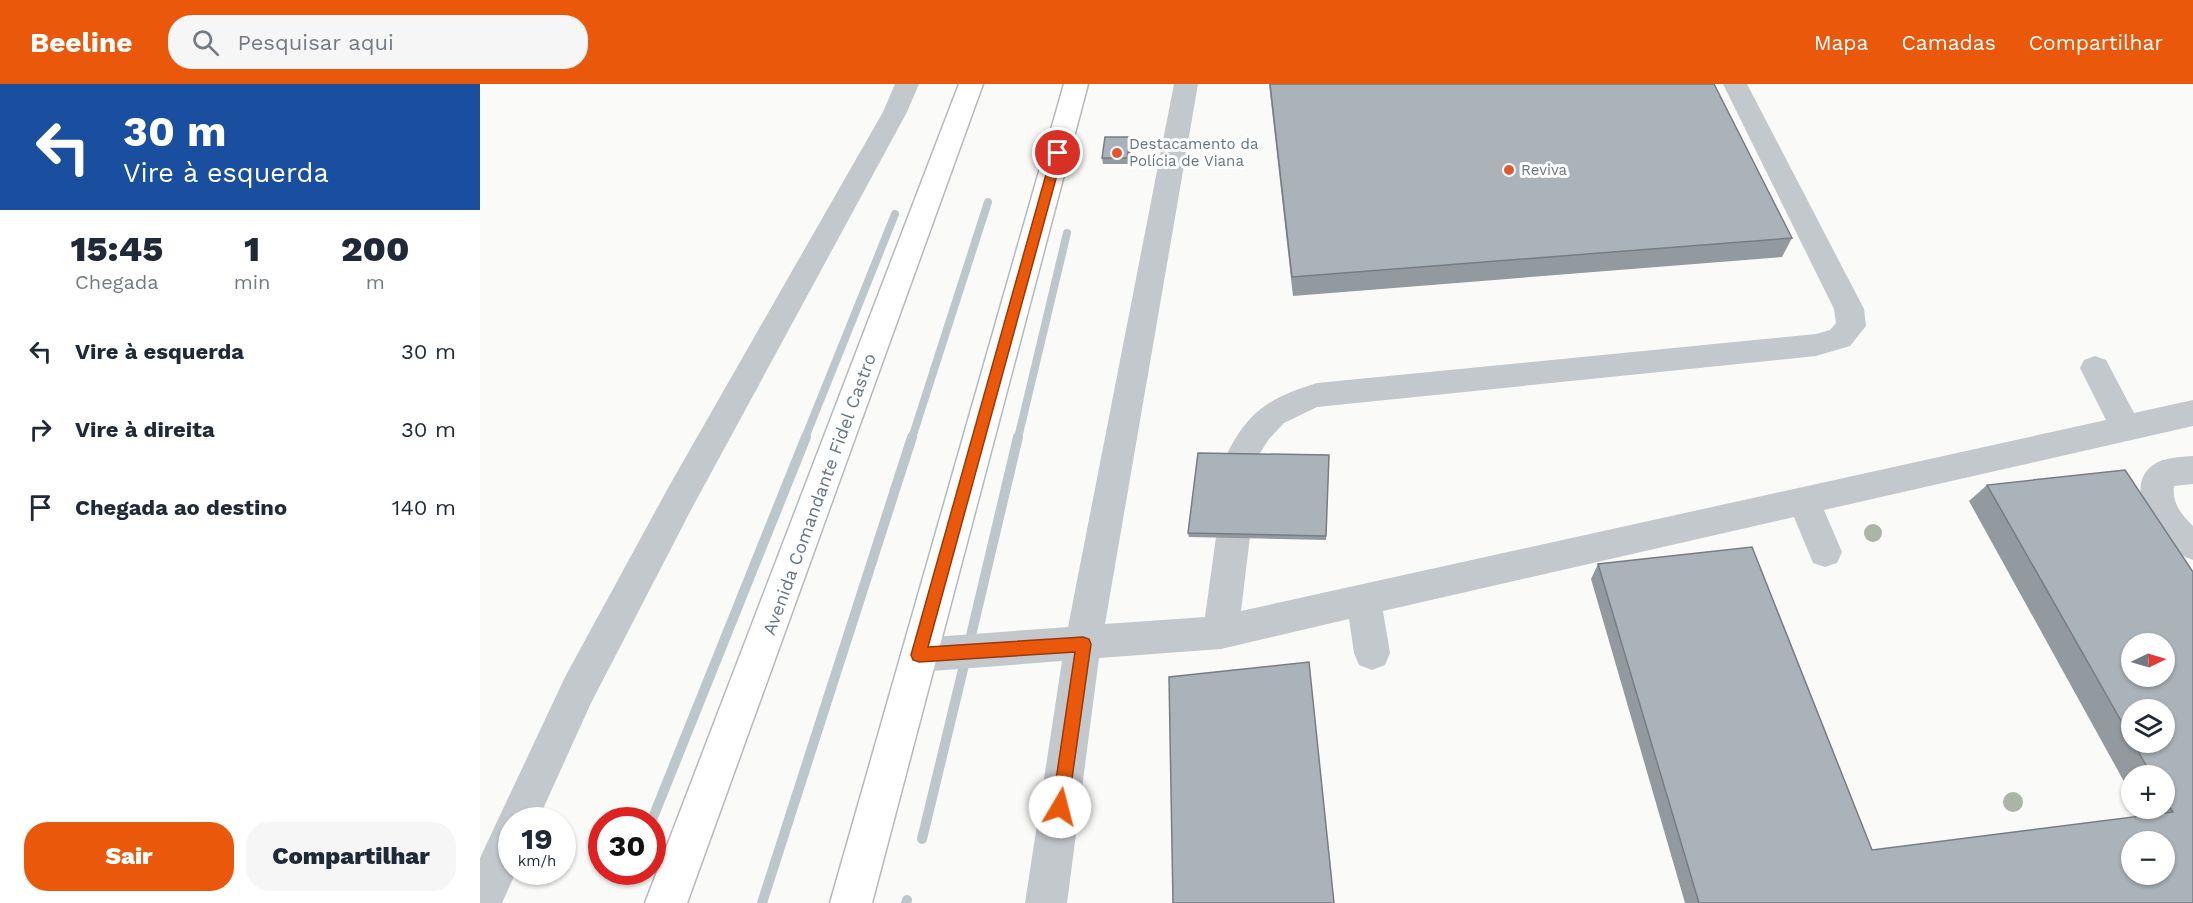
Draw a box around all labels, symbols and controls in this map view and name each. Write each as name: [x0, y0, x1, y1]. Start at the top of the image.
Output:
search box: [168, 15, 588, 69]
text: Beeline: [30, 26, 132, 59]
icon: search: [189, 26, 222, 59]
text: Pesquisar aqui: [237, 30, 394, 55]
text: Mapa: [1814, 30, 1868, 55]
text: Camadas: [1901, 30, 1996, 55]
text: Compartilhar: [2029, 30, 2163, 55]
text: 30 m: [123, 107, 227, 156]
icon: left: [24, 108, 102, 186]
pin: [1032, 127, 1083, 178]
place label: Destacamento da Polícia de Viana: [1129, 135, 1259, 170]
icon: arrive: [1041, 136, 1074, 169]
marker: Destacamento da Polícia de Viana: [1110, 146, 1124, 160]
text: Vire à esquerda: [123, 157, 329, 189]
place label: Reviva: [1521, 161, 1568, 179]
marker: Reviva: [1502, 163, 1516, 177]
text: 15:45: [71, 228, 163, 270]
text: 1: [244, 228, 260, 270]
text: 200: [341, 228, 409, 270]
text: Chegada: [75, 270, 159, 294]
text: min: [234, 270, 270, 294]
text: m: [366, 270, 385, 294]
icon: left: [24, 335, 57, 368]
text: Vire à esquerda: [75, 339, 244, 364]
text: 30 m: [401, 339, 456, 364]
street label: Avenida Comandante Fidel Castro: [758, 350, 880, 638]
icon: right: [24, 413, 57, 446]
text: Vire à direita: [75, 417, 215, 442]
text: 30 m: [401, 417, 456, 442]
icon: arrive: [24, 491, 57, 524]
text: Chegada ao destino: [75, 495, 287, 520]
text: 140 m: [392, 495, 456, 520]
north arrow: [2121, 633, 2175, 687]
map controls: [2121, 633, 2175, 885]
button: layers: [2121, 699, 2175, 753]
button: +: [2121, 765, 2175, 819]
position arrow: [1028, 775, 1092, 839]
speed limit sign: 30: [588, 807, 666, 885]
text: 19: [521, 821, 553, 856]
button: Sair: [24, 822, 234, 891]
button: Compartilhar: [246, 822, 456, 891]
button: −: [2121, 831, 2175, 885]
text: km/h: [518, 852, 556, 870]

